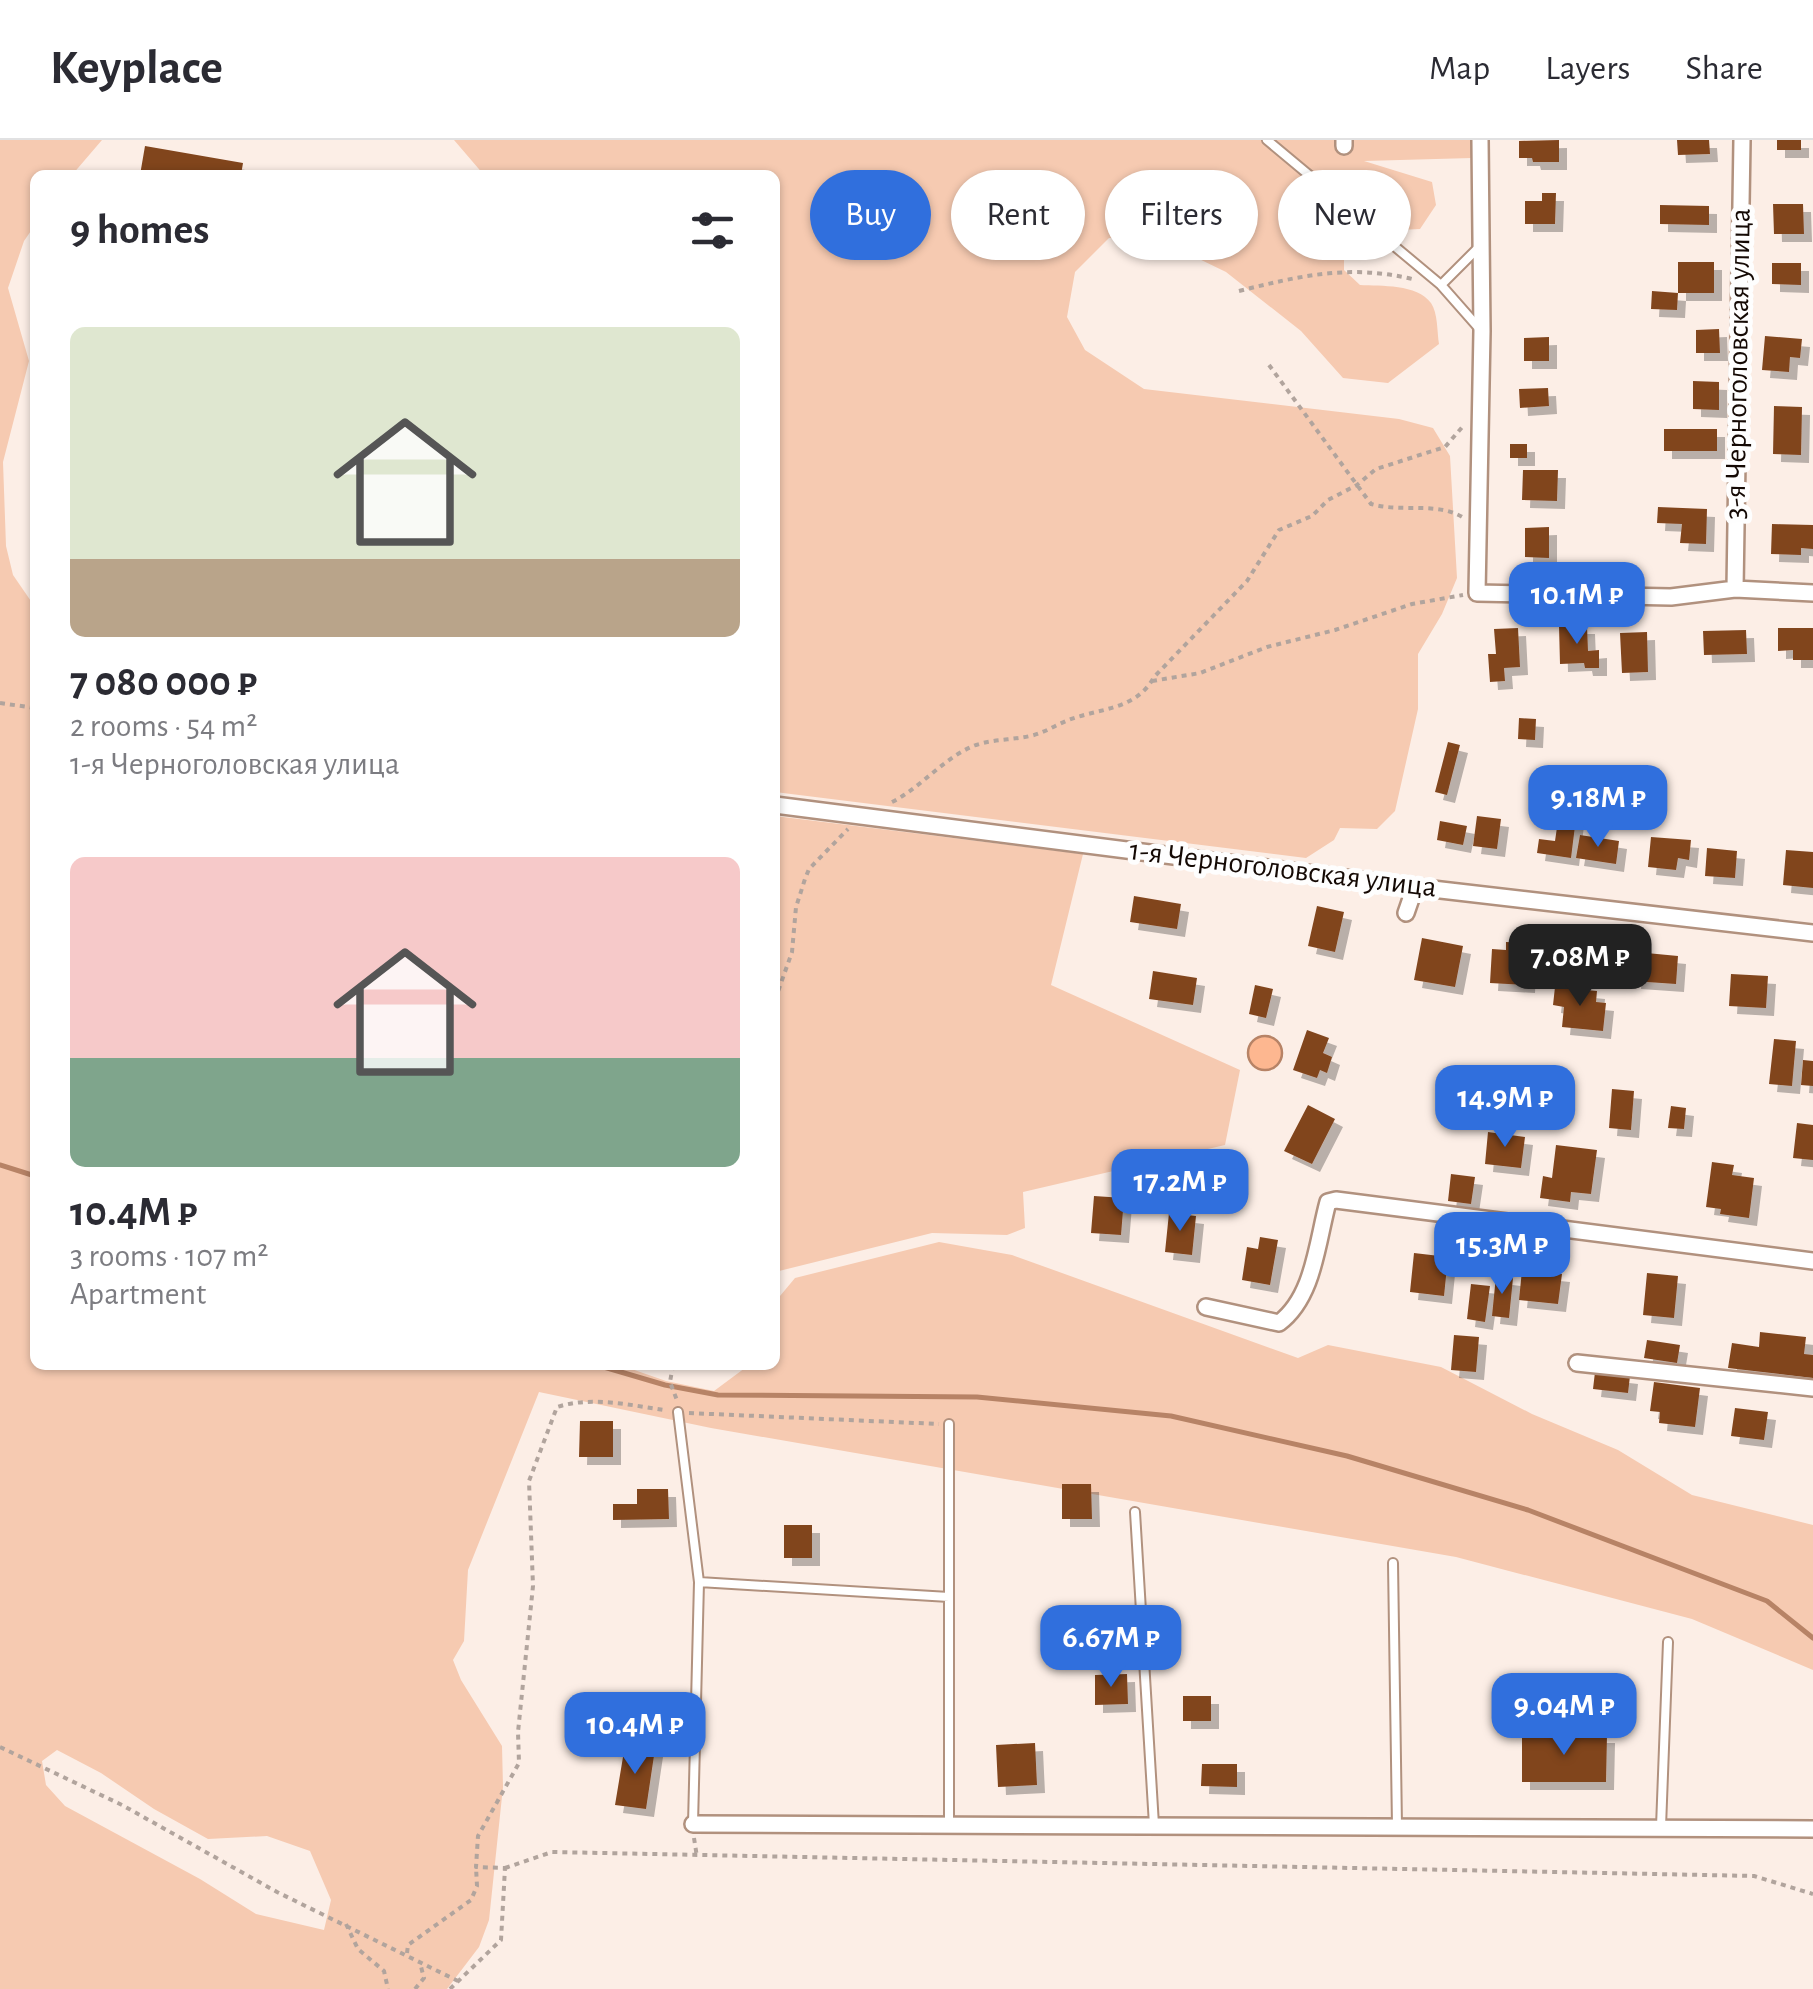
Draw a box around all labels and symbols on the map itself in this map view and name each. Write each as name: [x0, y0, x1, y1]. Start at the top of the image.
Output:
street label: 3-я Черноголовская улица: [1720, 208, 1756, 520]
pin: 10.1M ₽: [1485, 562, 1669, 647]
pin: 9.18M ₽: [1506, 765, 1690, 850]
street label: 1-я Черноголовская улица: [1128, 835, 1438, 903]
pin: 7.08M ₽: [1488, 924, 1672, 1009]
pin: 14.9M ₽: [1413, 1065, 1597, 1150]
pin: 17.2M ₽: [1088, 1149, 1272, 1234]
pin: 15.3M ₽: [1410, 1212, 1594, 1297]
pin: 6.67M ₽: [1019, 1605, 1203, 1690]
pin: 9.04M ₽: [1472, 1673, 1656, 1758]
pin: 10.4M ₽: [543, 1692, 727, 1777]

